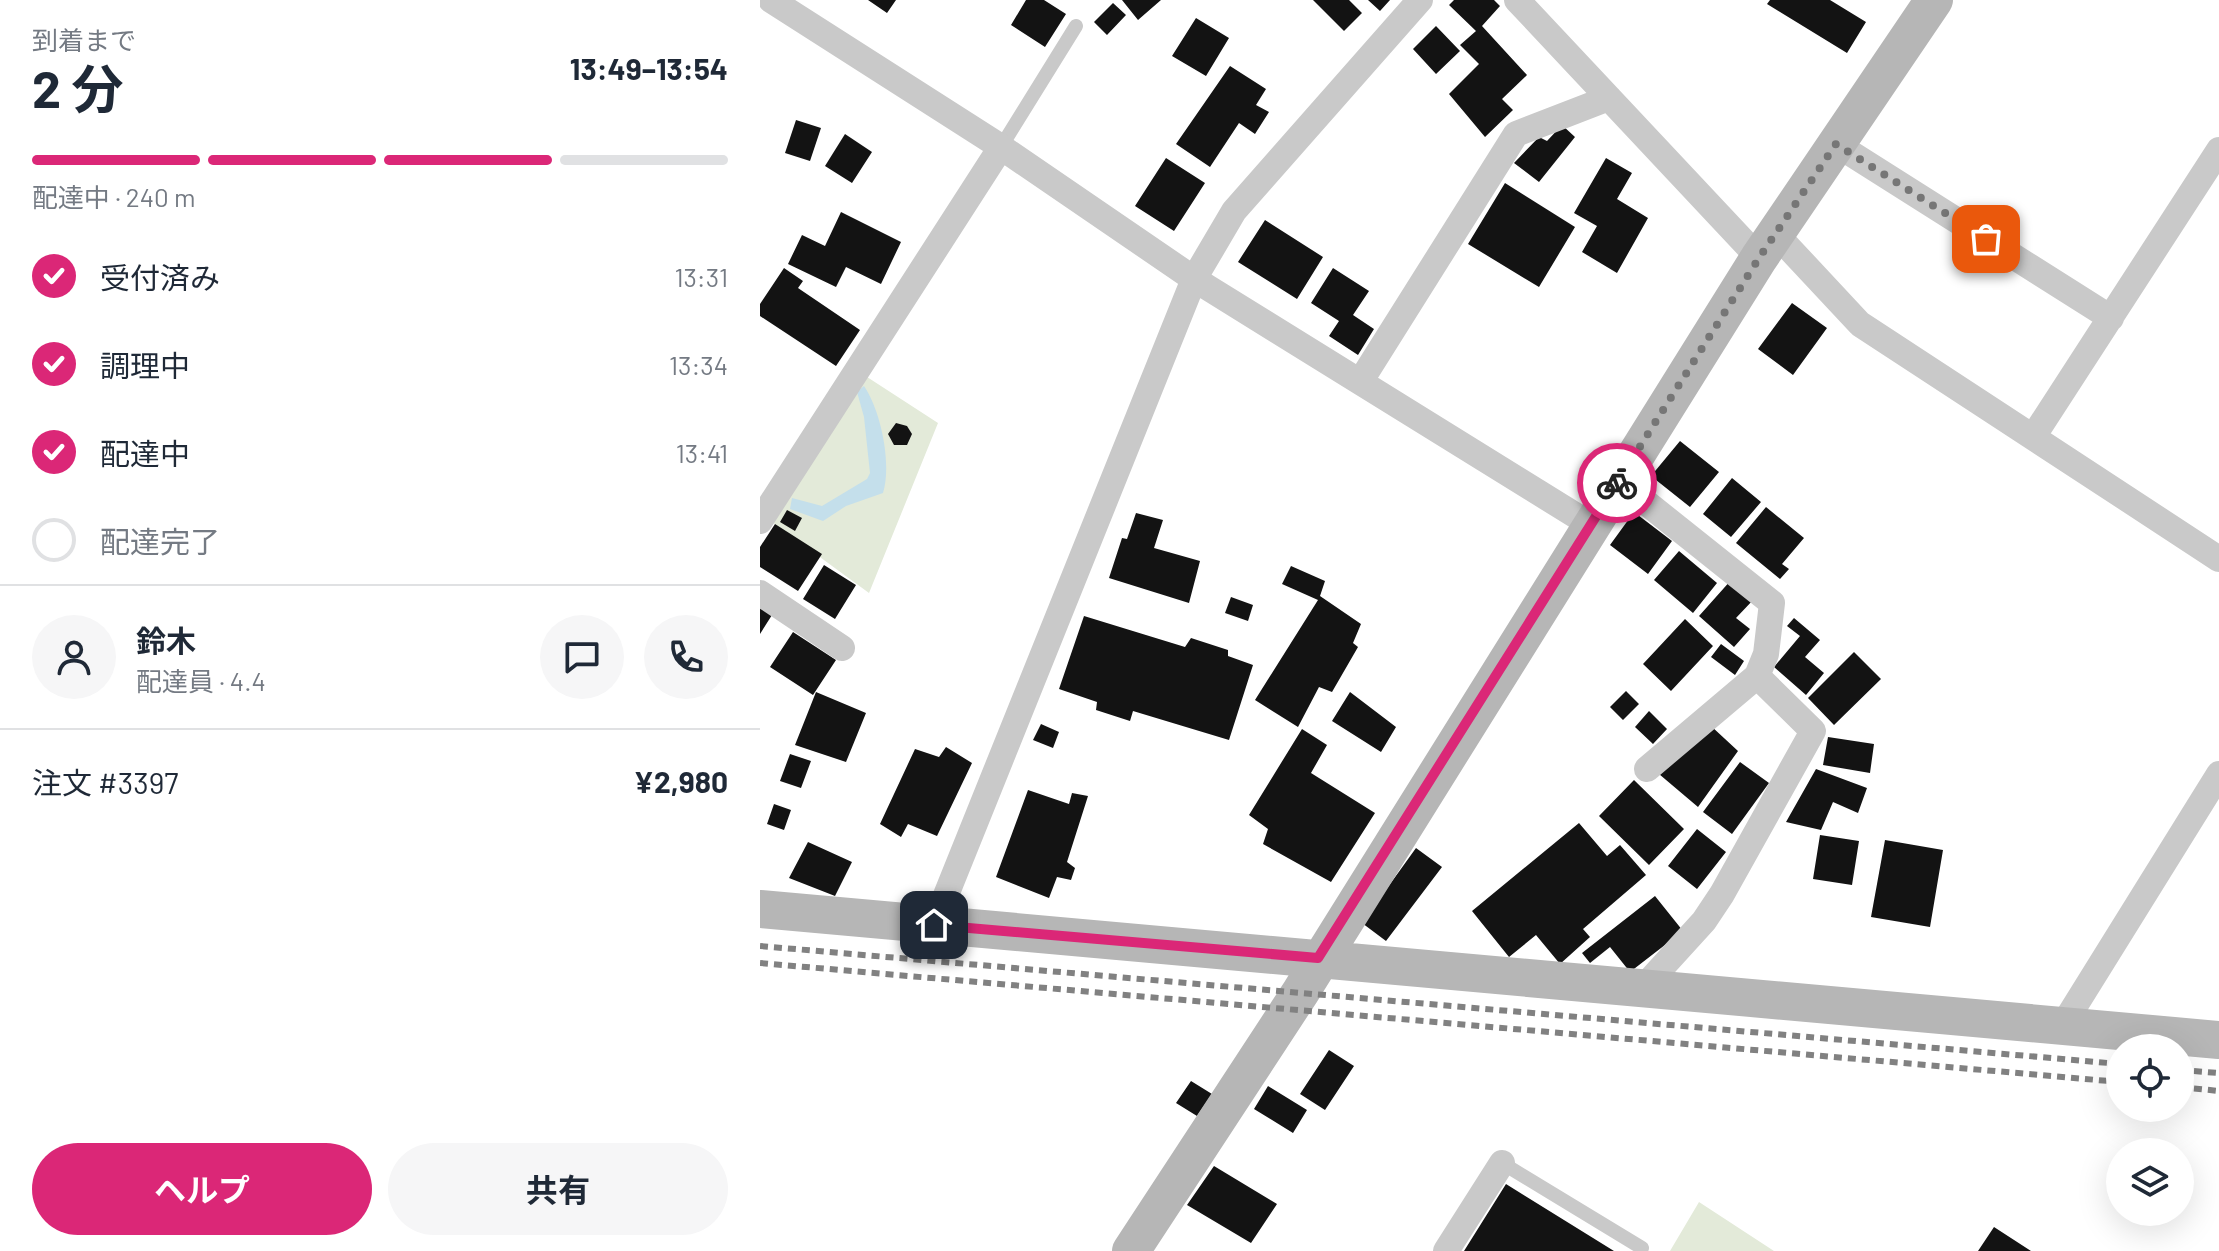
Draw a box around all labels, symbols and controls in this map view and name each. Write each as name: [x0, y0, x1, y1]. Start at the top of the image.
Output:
text: 到着まで: [32, 24, 136, 55]
text: 13:49–13:54: [570, 50, 728, 86]
text: 2 分: [32, 56, 124, 118]
text: 配達中 · 240 m: [32, 181, 196, 212]
pin: [1952, 205, 2020, 273]
icon: bag: [1964, 217, 2008, 261]
icon: check: [32, 254, 76, 298]
text: 受付済み: [100, 259, 220, 295]
text: 13:31: [674, 261, 728, 292]
icon: check: [32, 342, 76, 386]
text: 調理中: [100, 347, 190, 383]
text: 13:34: [669, 349, 728, 380]
icon: check: [32, 430, 76, 474]
text: 配達中: [100, 435, 190, 471]
text: 13:41: [676, 437, 728, 468]
courier: [1577, 443, 1657, 523]
icon: bike: [1595, 461, 1639, 505]
text: 配達完了: [100, 523, 220, 559]
button: person: [32, 615, 116, 699]
button: chat: [540, 615, 624, 699]
button: phone: [644, 615, 728, 699]
text: 鈴木: [136, 622, 196, 658]
text: 配達員 · 4.4: [136, 665, 266, 696]
text: ¥2,980: [633, 763, 728, 799]
text: 注文 #3397: [32, 764, 179, 800]
pin: [900, 891, 968, 959]
icon: home: [912, 903, 956, 947]
map controls: [2106, 1034, 2194, 1226]
button: locate: [2106, 1034, 2194, 1122]
button: layers: [2106, 1138, 2194, 1226]
button: ヘルプ: [32, 1143, 372, 1235]
button: 共有: [388, 1143, 728, 1235]

